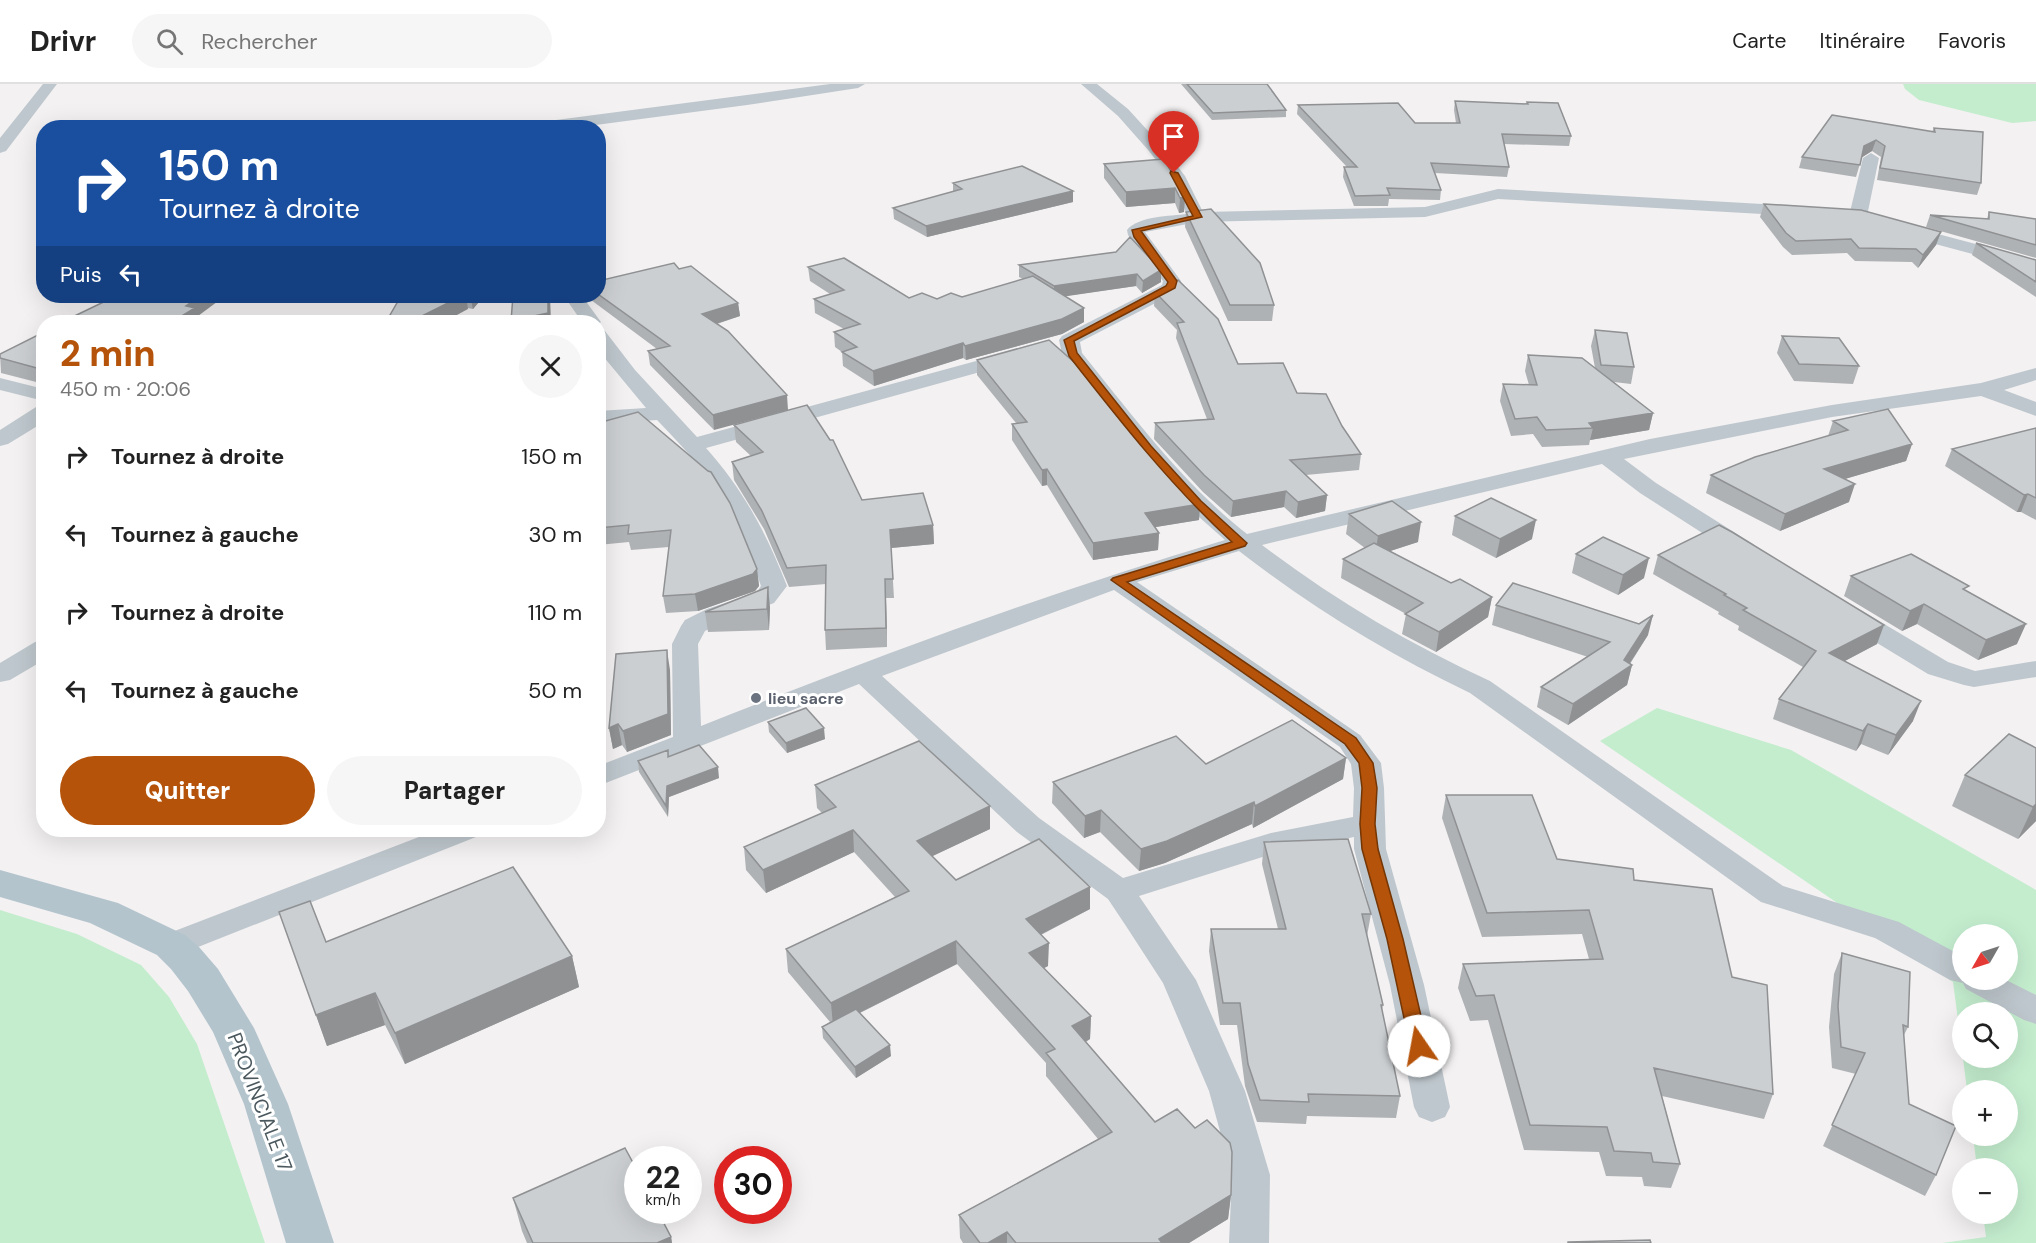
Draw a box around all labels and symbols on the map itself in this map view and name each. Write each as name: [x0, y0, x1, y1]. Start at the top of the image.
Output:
pin: [1148, 111, 1199, 173]
place label: lieu sacre: [768, 688, 844, 709]
marker: lieu sacre: [749, 691, 763, 705]
north arrow: [1952, 924, 2018, 990]
position arrow: [1387, 1014, 1451, 1078]
street label: PROVINCIALE 17: [222, 1029, 298, 1175]
speed limit sign: 30: [714, 1146, 792, 1224]

